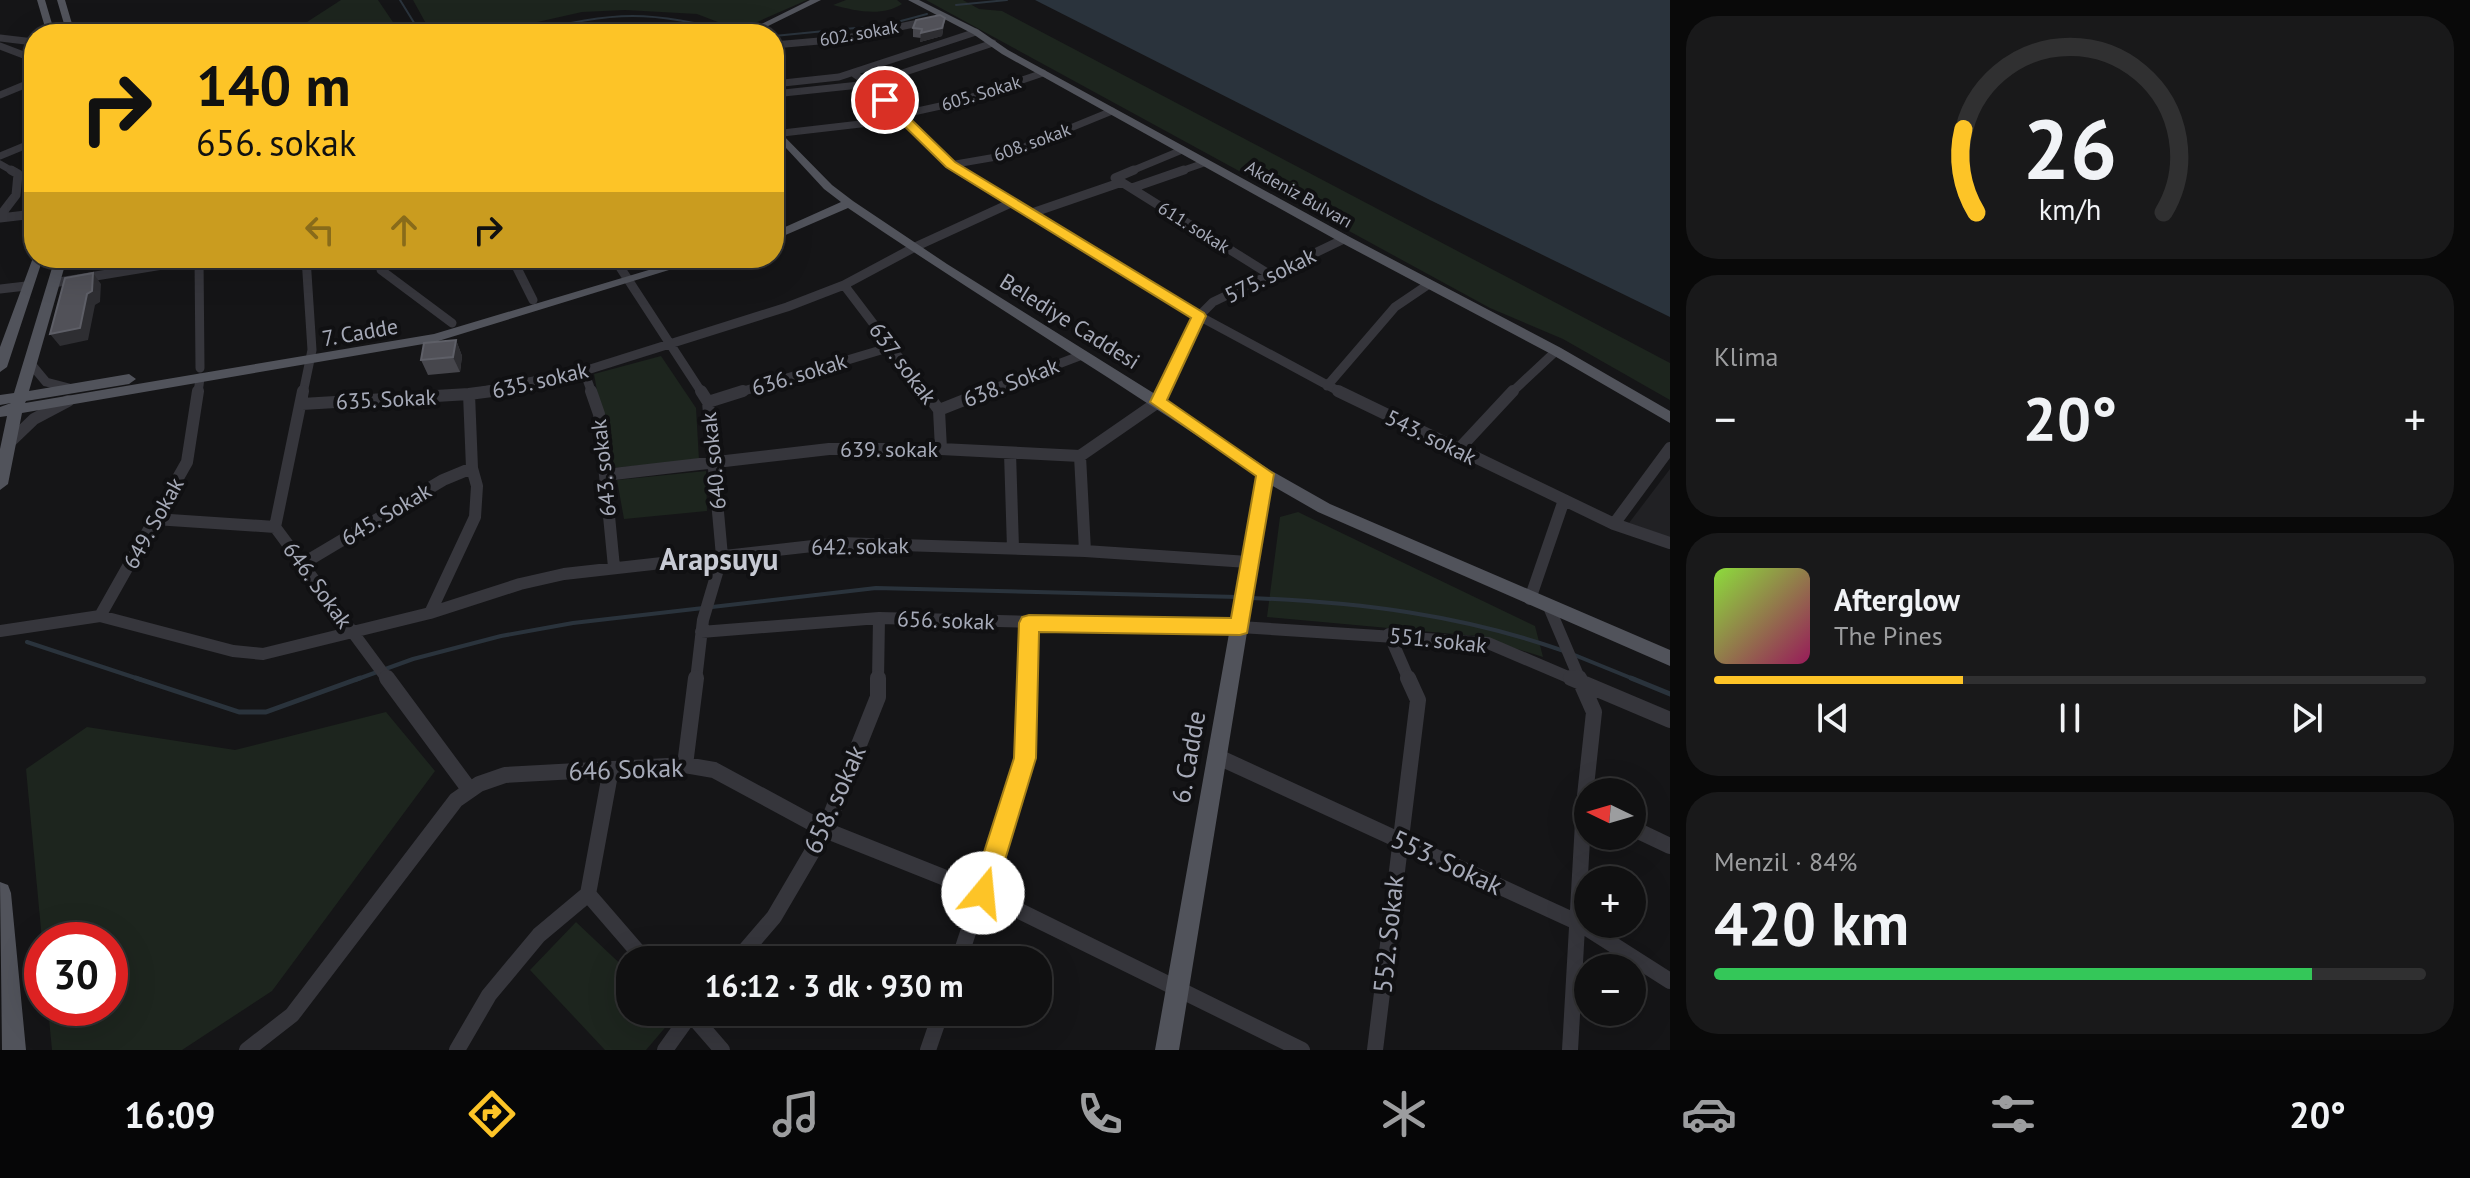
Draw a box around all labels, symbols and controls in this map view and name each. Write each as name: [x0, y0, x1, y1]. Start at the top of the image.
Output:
street label: 602. sokak: [818, 15, 901, 51]
text: 140 m: [196, 49, 351, 121]
icon: right: [64, 56, 168, 160]
pin: [851, 66, 919, 134]
street label: 605. Sokak: [938, 70, 1024, 116]
icon: arrive: [863, 78, 907, 122]
text: 26: [2023, 94, 2117, 202]
street label: 608. sokak: [990, 117, 1074, 167]
text: 656. sokak: [196, 119, 356, 166]
street label: Akdeniz Bulvarı: [1241, 155, 1357, 233]
text: km/h: [2039, 191, 2101, 228]
street label: 611. sokak: [1154, 196, 1234, 258]
icon: left: [298, 208, 342, 252]
icon: ahead: [382, 208, 426, 252]
icon: right: [466, 208, 510, 252]
street label: 575. sokak: [1220, 241, 1321, 309]
street label: Belediye Caddesi: [995, 267, 1145, 375]
street label: 7. Cadde: [320, 312, 400, 352]
street label: 637. sokak: [863, 316, 943, 410]
text: Klima: [1714, 340, 1778, 373]
street label: 636. sokak: [748, 346, 850, 402]
street label: 638. Sokak: [959, 351, 1063, 413]
street label: 635. sokak: [489, 355, 591, 405]
text: 20°: [2023, 379, 2117, 457]
street label: 635. Sokak: [335, 382, 437, 416]
text: −: [1714, 390, 1736, 447]
text: +: [2404, 390, 2426, 447]
street label: 543. sokak: [1381, 403, 1482, 471]
street label: 640. sokak: [694, 410, 732, 511]
street label: 643. sokak: [584, 417, 622, 518]
street label: 639. sokak: [840, 435, 938, 463]
street label: 649. Sokak: [116, 472, 190, 574]
street label: 645. Sokak: [336, 476, 437, 552]
street label: 642. sokak: [811, 531, 910, 561]
street label: 646. Sokak: [277, 536, 359, 634]
district label: Arapsuyu: [659, 539, 779, 578]
text: Afterglow: [1834, 580, 1960, 619]
street label: 656. sokak: [897, 604, 996, 636]
text: The Pines: [1834, 619, 1943, 652]
street label: 551. sokak: [1388, 621, 1489, 659]
icon: previous: [1811, 696, 1855, 740]
icon: pause: [2048, 696, 2092, 740]
icon: next: [2285, 696, 2329, 740]
street label: 6. Cadde: [1164, 708, 1212, 806]
street label: 658. sokak: [795, 739, 873, 859]
street label: 646 Sokak: [568, 750, 685, 787]
north arrow: [1574, 778, 1646, 850]
map controls: [1574, 778, 1646, 1026]
street label: 553. Sokak: [1386, 822, 1508, 902]
text: Menzil · 84%: [1714, 845, 1857, 878]
position arrow: [941, 851, 1025, 935]
button: +: [1574, 866, 1646, 938]
street label: 552. Sokak: [1365, 873, 1411, 995]
text: 420 km: [1714, 884, 1909, 962]
speed limit sign: 30: [24, 922, 128, 1026]
button: −: [1574, 954, 1646, 1026]
text: 16:12 · 3 dk · 930 m: [704, 966, 964, 1005]
icon: directions: [464, 1086, 520, 1142]
icon: music: [768, 1086, 824, 1142]
icon: phone: [1072, 1086, 1128, 1142]
icon: climate: [1376, 1086, 1432, 1142]
icon: car: [1681, 1086, 1737, 1142]
icon: filters: [1985, 1086, 2041, 1142]
text: 16:09: [124, 1091, 215, 1138]
text: 20°: [2289, 1091, 2346, 1138]

